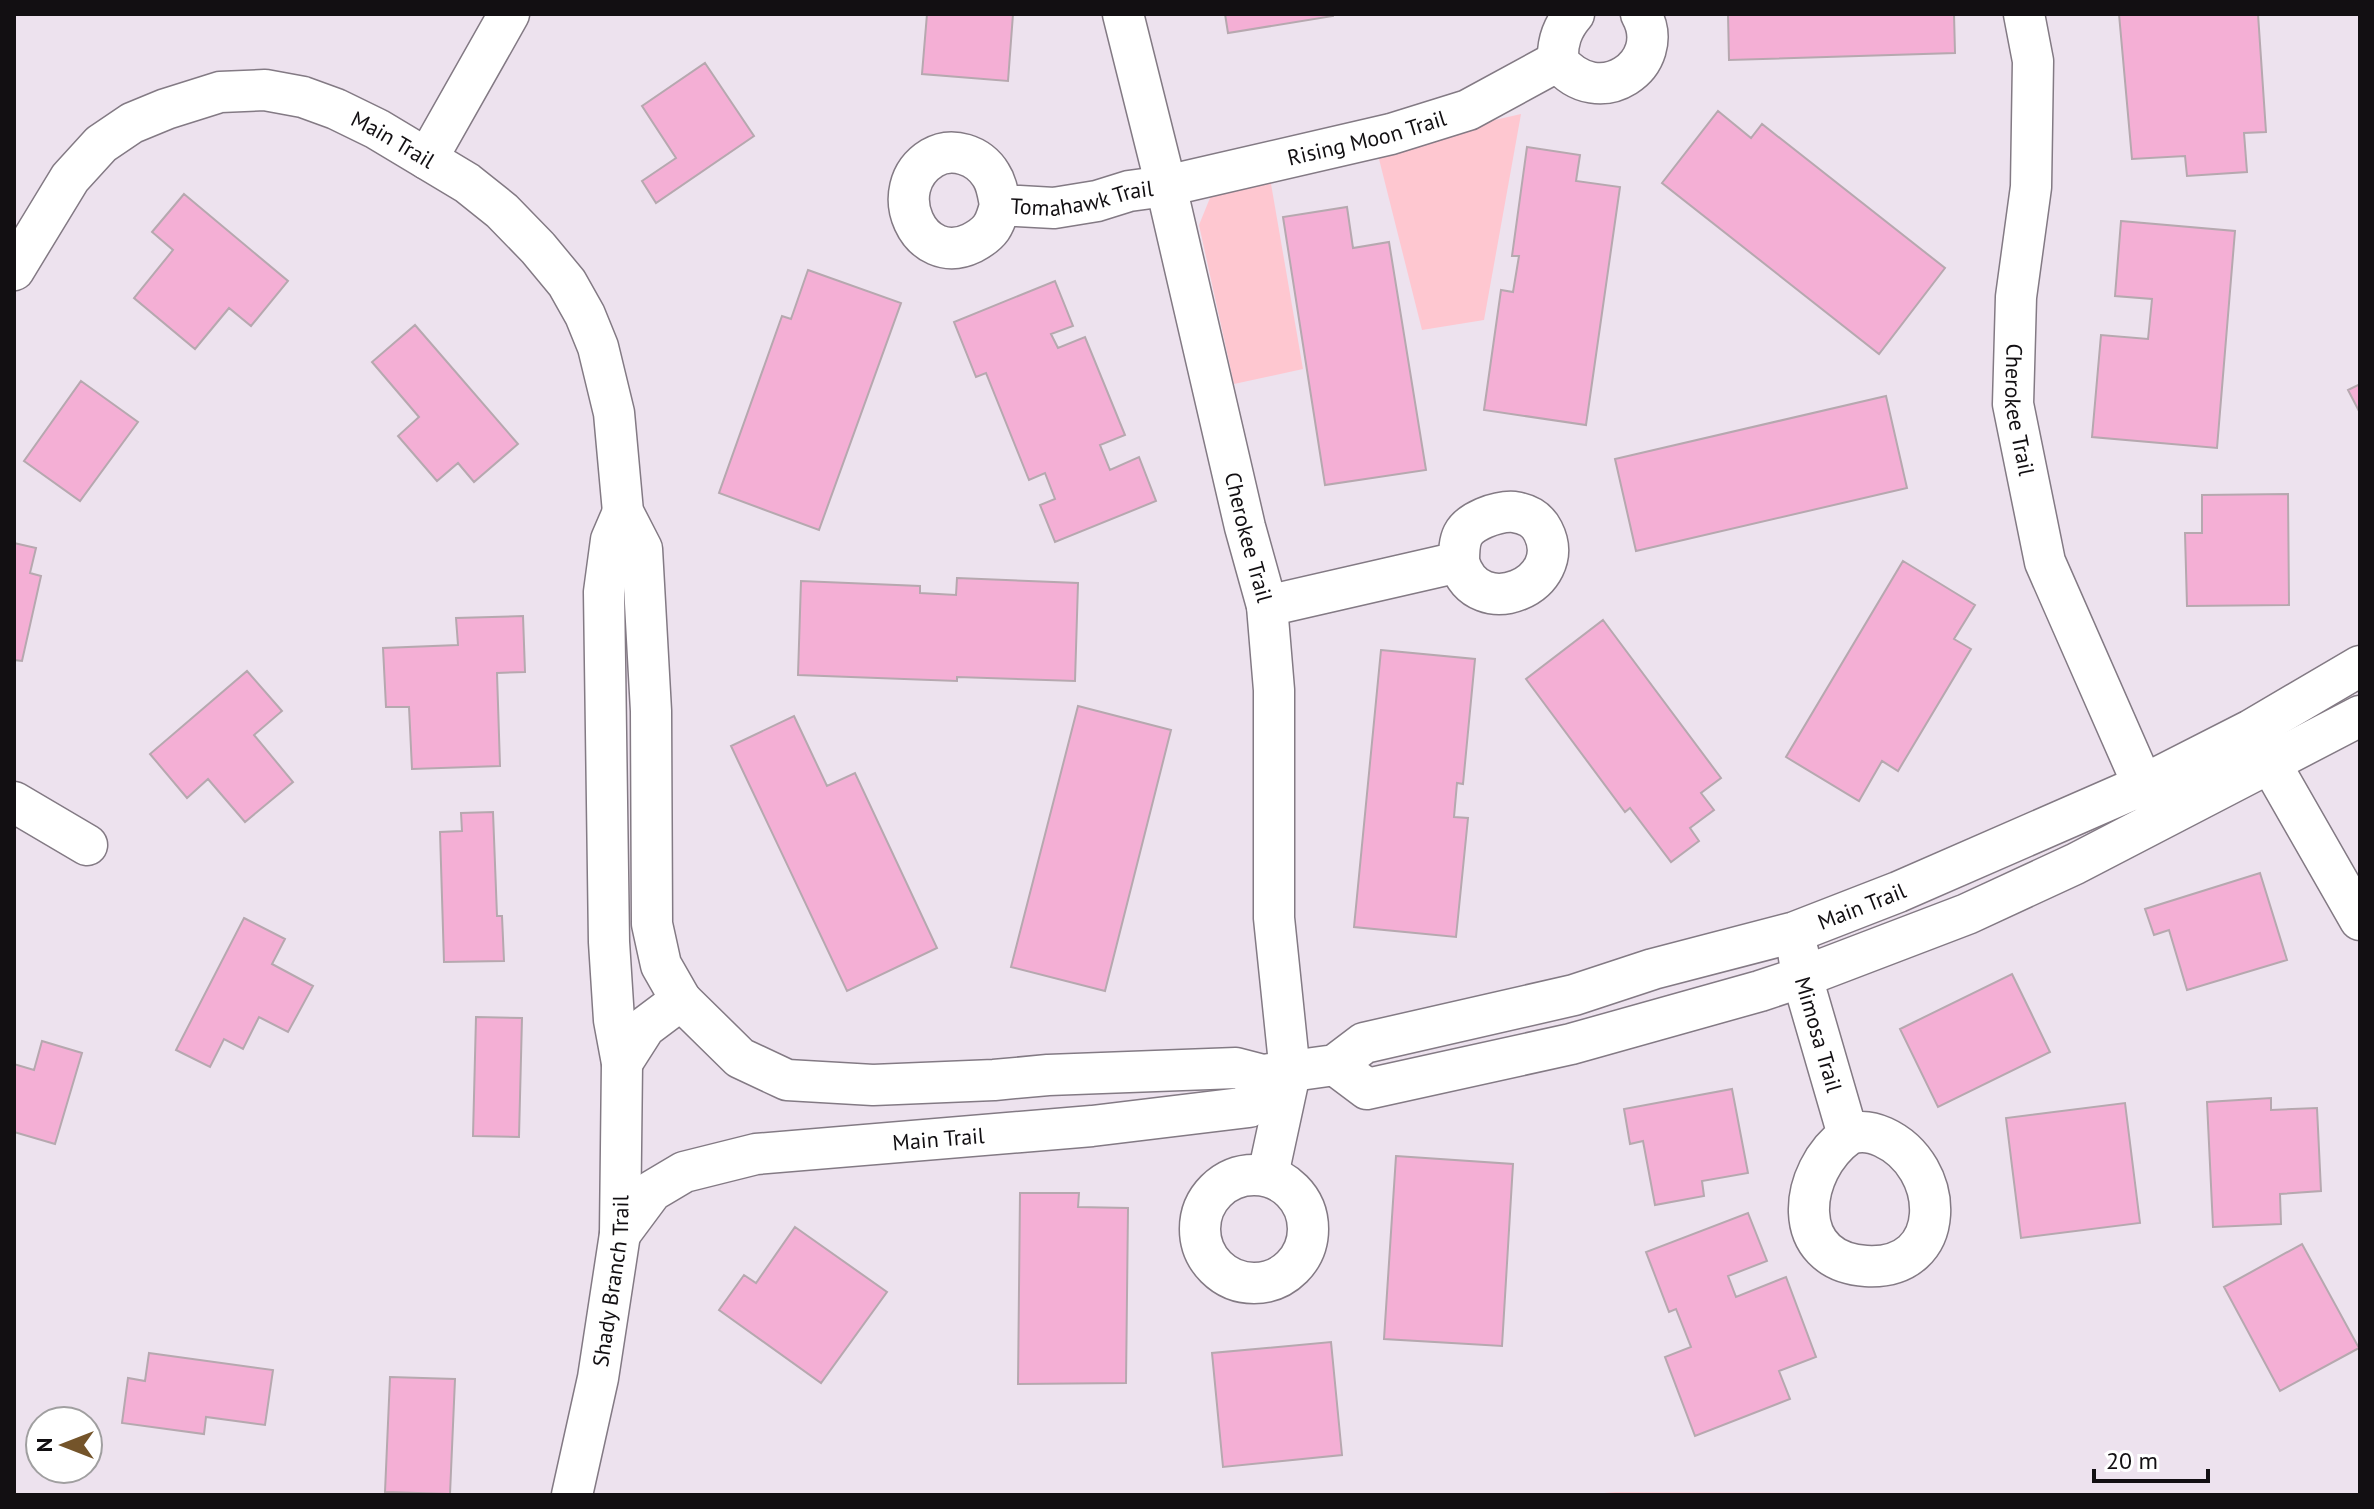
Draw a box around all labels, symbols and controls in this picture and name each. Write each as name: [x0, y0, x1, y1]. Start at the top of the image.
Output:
street label: Rising Moon Trail: [1285, 104, 1450, 171]
street label: Main Trail: [347, 105, 441, 175]
street label: Tomahawk Trail: [1010, 174, 1155, 223]
street label: Cherokee Trail: [1999, 343, 2041, 479]
street label: Cherokee Trail: [1219, 469, 1279, 606]
street label: Main Trail: [1814, 876, 1911, 936]
street label: Mimosa Trail: [1789, 973, 1849, 1096]
street label: Main Trail: [891, 1121, 986, 1157]
street label: Shady Branch Trail: [586, 1194, 634, 1369]
north arrow: [24, 1405, 104, 1485]
scale bar: [2094, 1433, 2208, 1483]
text: N: [30, 1438, 58, 1452]
text: 20 m: [2106, 1445, 2158, 1476]

